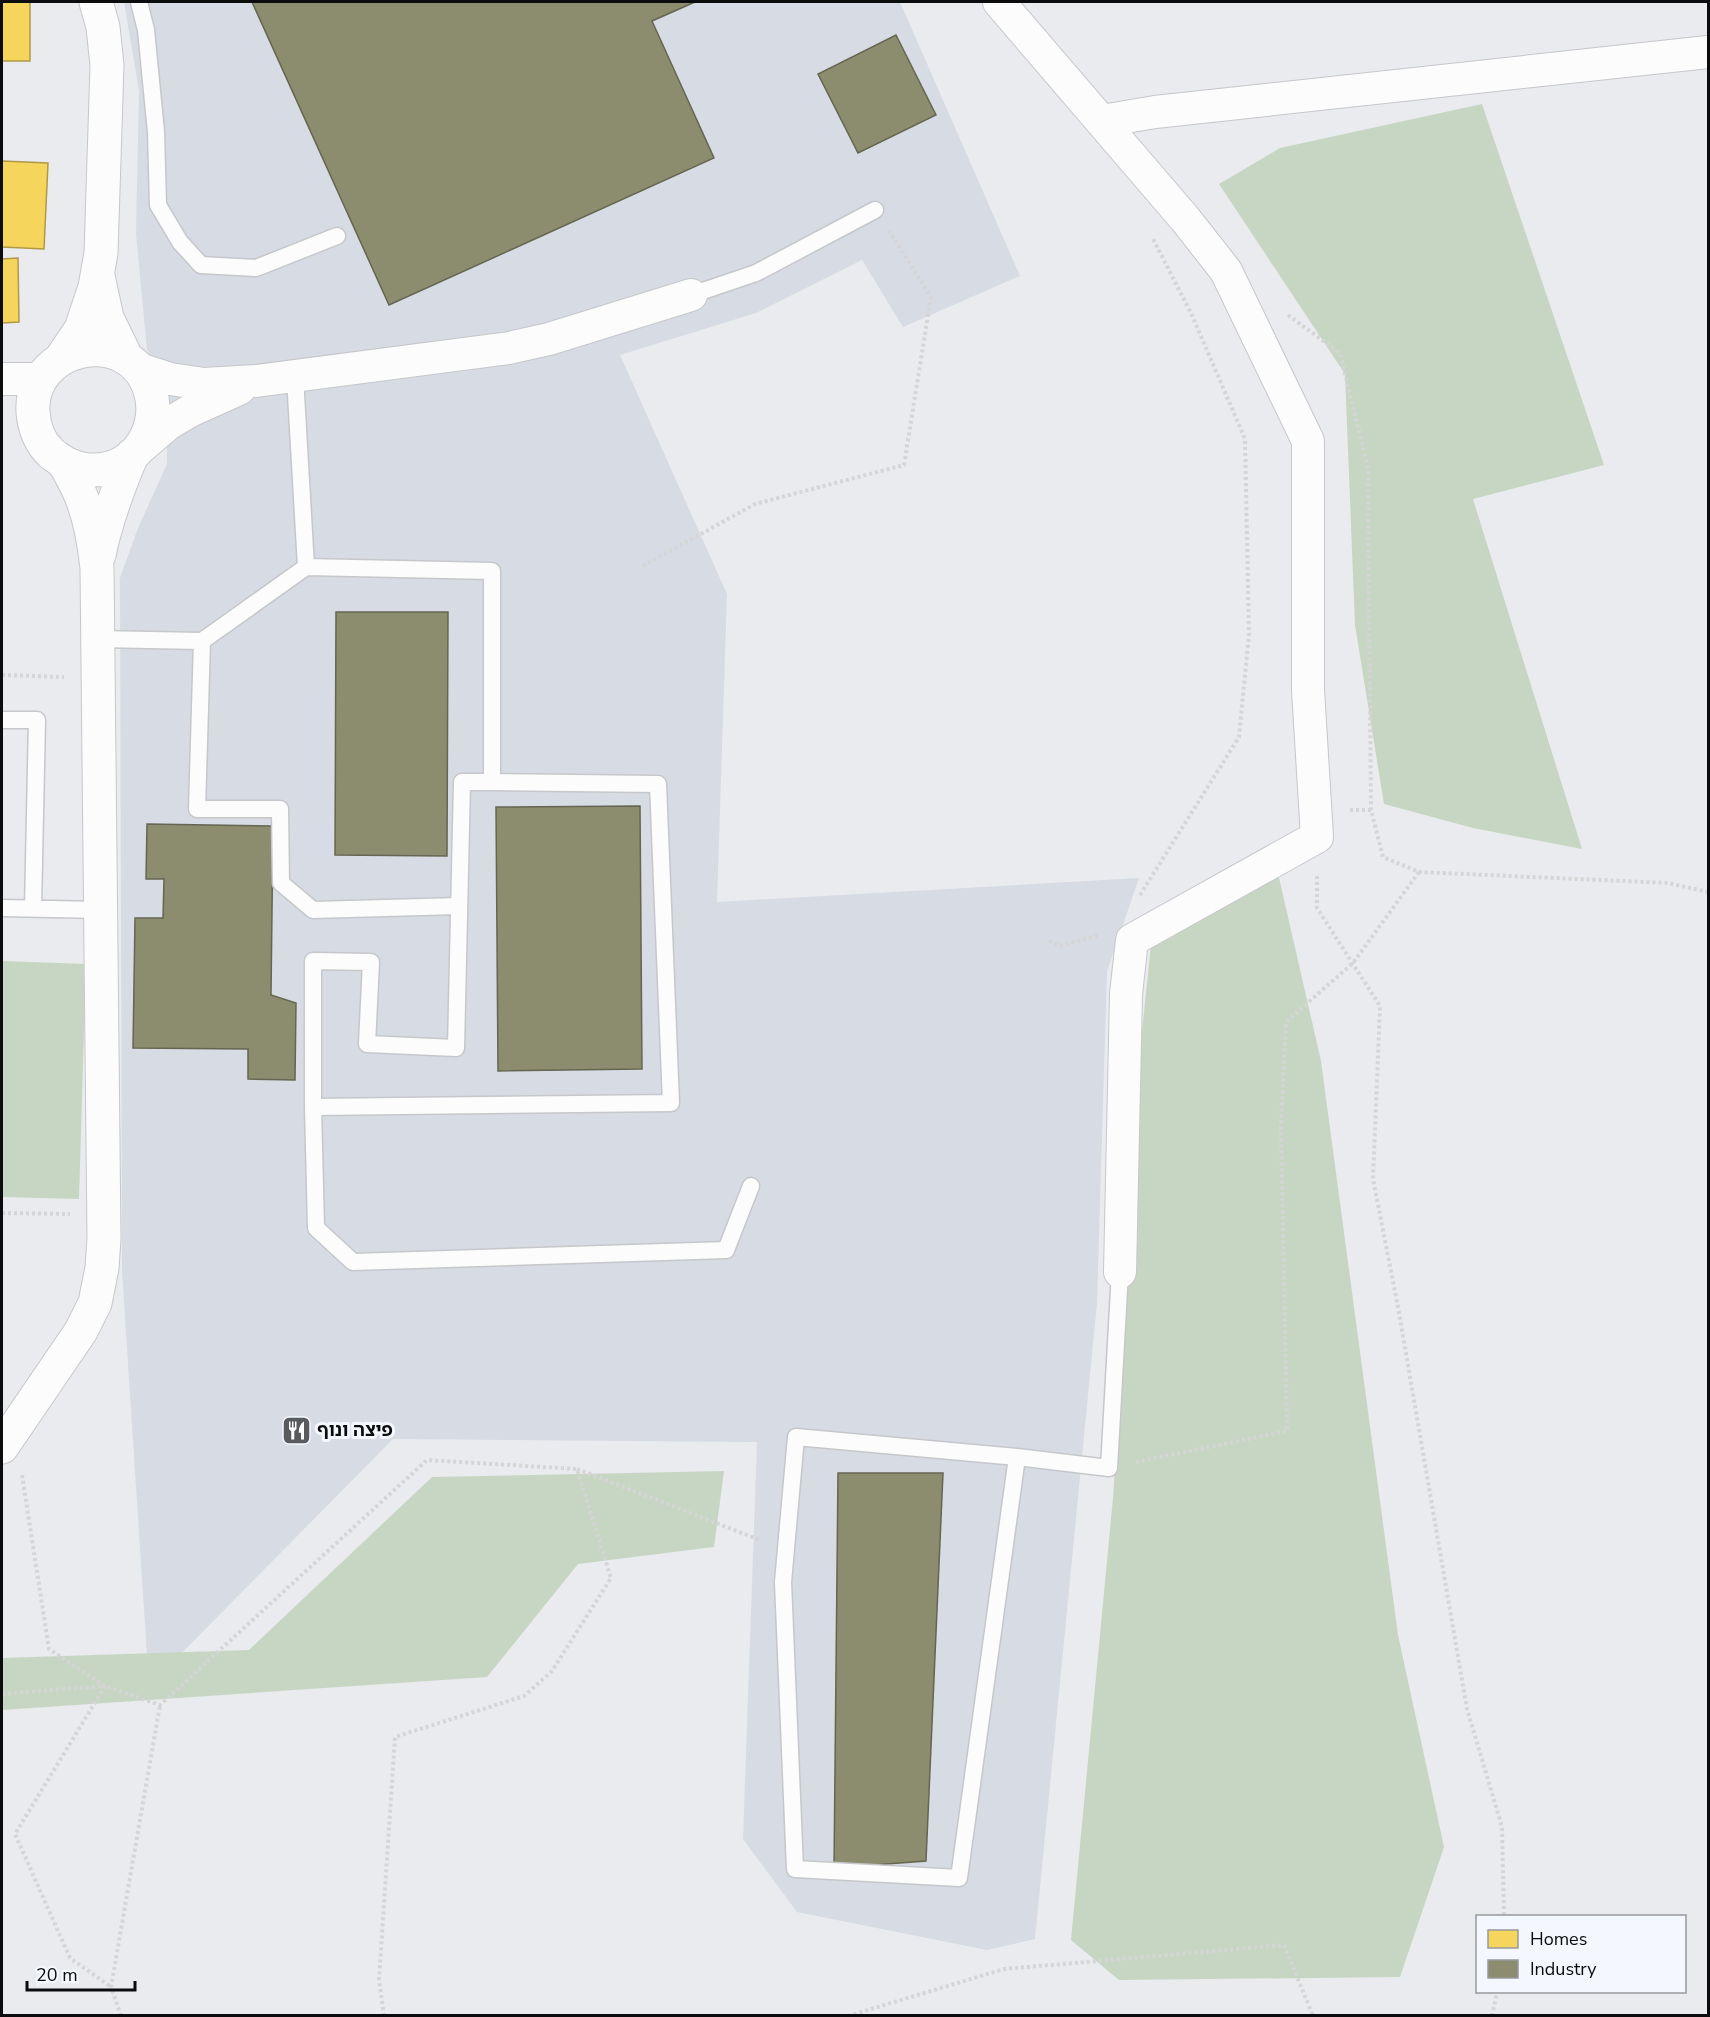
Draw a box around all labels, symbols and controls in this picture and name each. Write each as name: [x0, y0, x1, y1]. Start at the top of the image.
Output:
restaurant icon: פיצה ונוף: [280, 1414, 312, 1446]
place label: פיצה ונוף: [317, 1418, 393, 1442]
legend: [1476, 1915, 1686, 1993]
text: Homes: [1530, 1927, 1587, 1951]
scale bar: [27, 1954, 135, 1992]
text: Industry: [1530, 1957, 1597, 1981]
text: 20 m: [36, 1963, 78, 1987]

